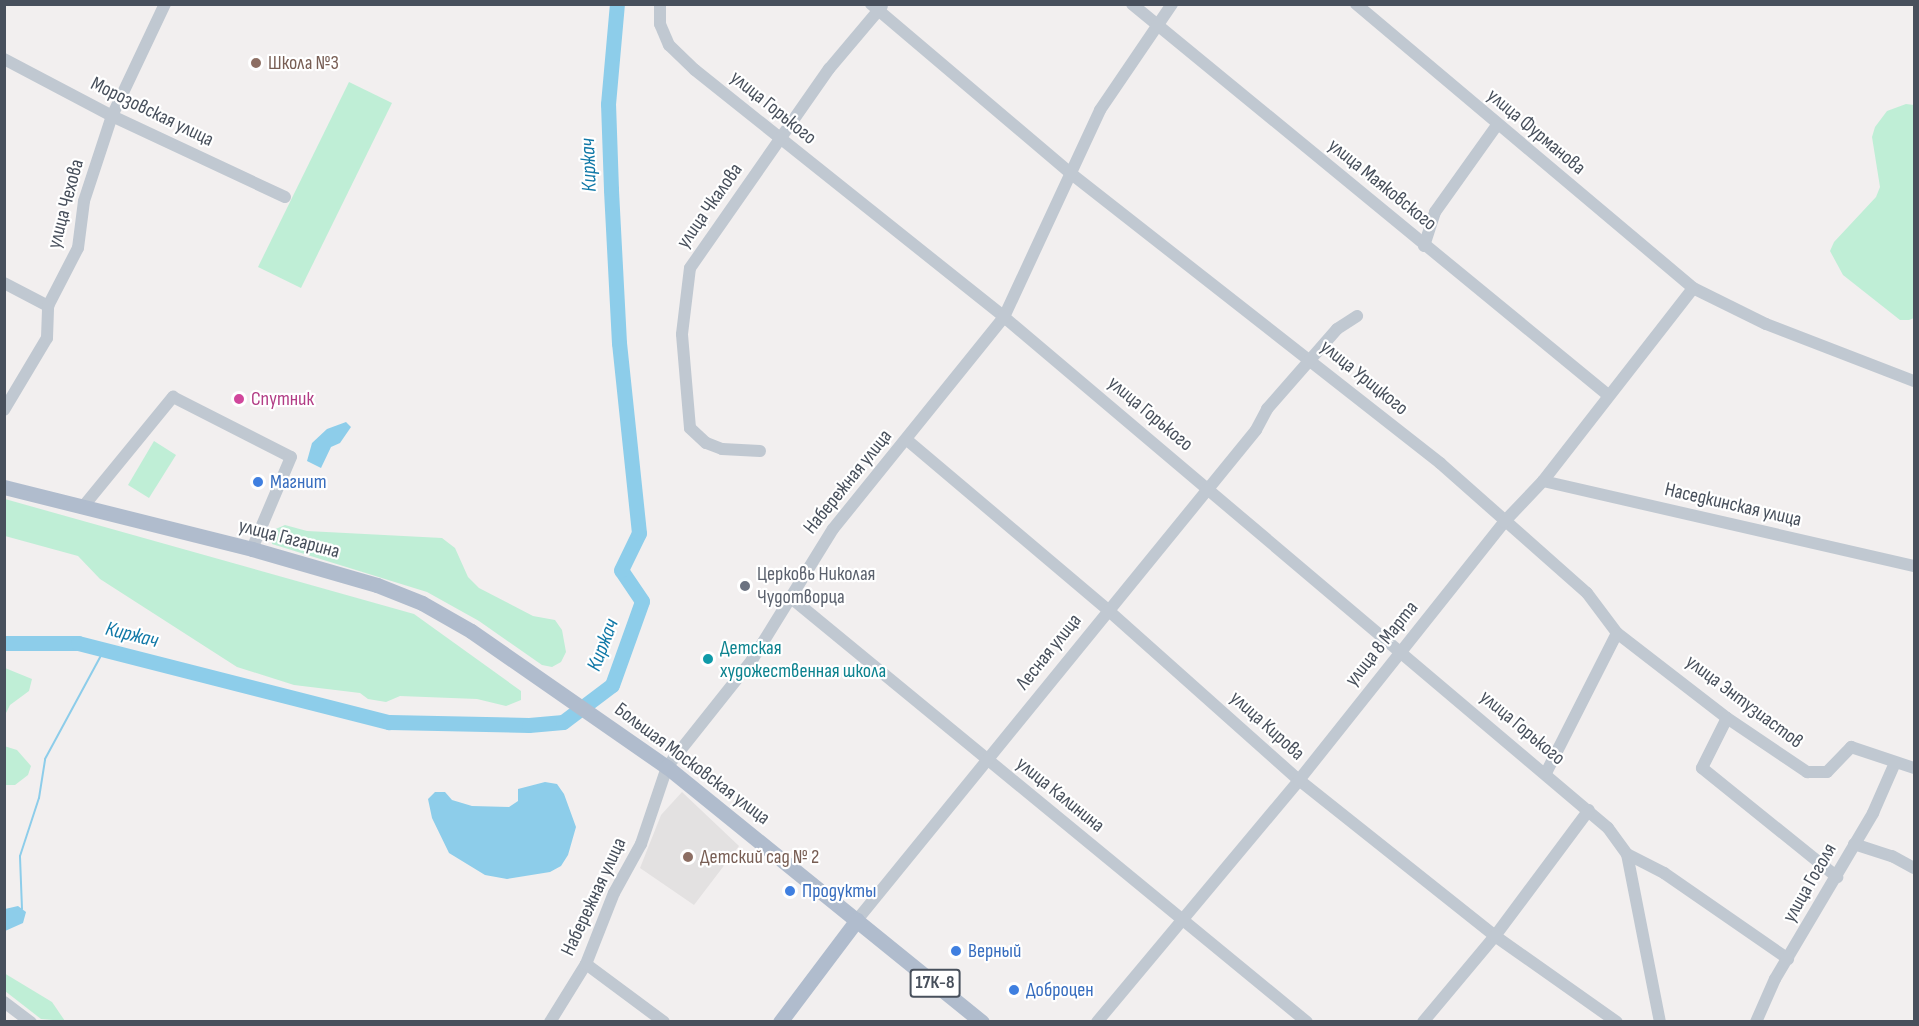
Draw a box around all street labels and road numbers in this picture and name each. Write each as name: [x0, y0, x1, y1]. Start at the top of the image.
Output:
street label: улица Горького: [725, 66, 821, 150]
street label: Морозовская улица: [87, 72, 217, 152]
street label: улица Фурманова: [1482, 84, 1590, 180]
street label: улица Маяковского: [1323, 134, 1441, 236]
street label: улица Чехова: [43, 157, 89, 251]
street label: улица Чкалова: [672, 159, 748, 253]
street label: улица Урицкого: [1315, 335, 1413, 421]
street label: улица Горького: [1102, 371, 1198, 457]
street label: Набережная улица: [799, 425, 897, 539]
street label: Наседкинская улица: [1662, 478, 1804, 532]
street label: улица Гагарина: [236, 514, 342, 564]
street label: улица 8 Марта: [1340, 597, 1424, 691]
street label: Лесная улица: [1011, 609, 1087, 695]
street label: улица Энтузиастов: [1681, 650, 1807, 754]
street label: улица Горького: [1474, 685, 1570, 771]
street label: улица Кирова: [1225, 686, 1309, 766]
street label: Большая Московская улица: [610, 698, 774, 830]
street label: улица Калинина: [1011, 752, 1109, 838]
street label: Набережная улица: [556, 834, 632, 960]
street label: улица Гоголя: [1778, 839, 1842, 927]
road number: 17К-8: [910, 968, 960, 998]

